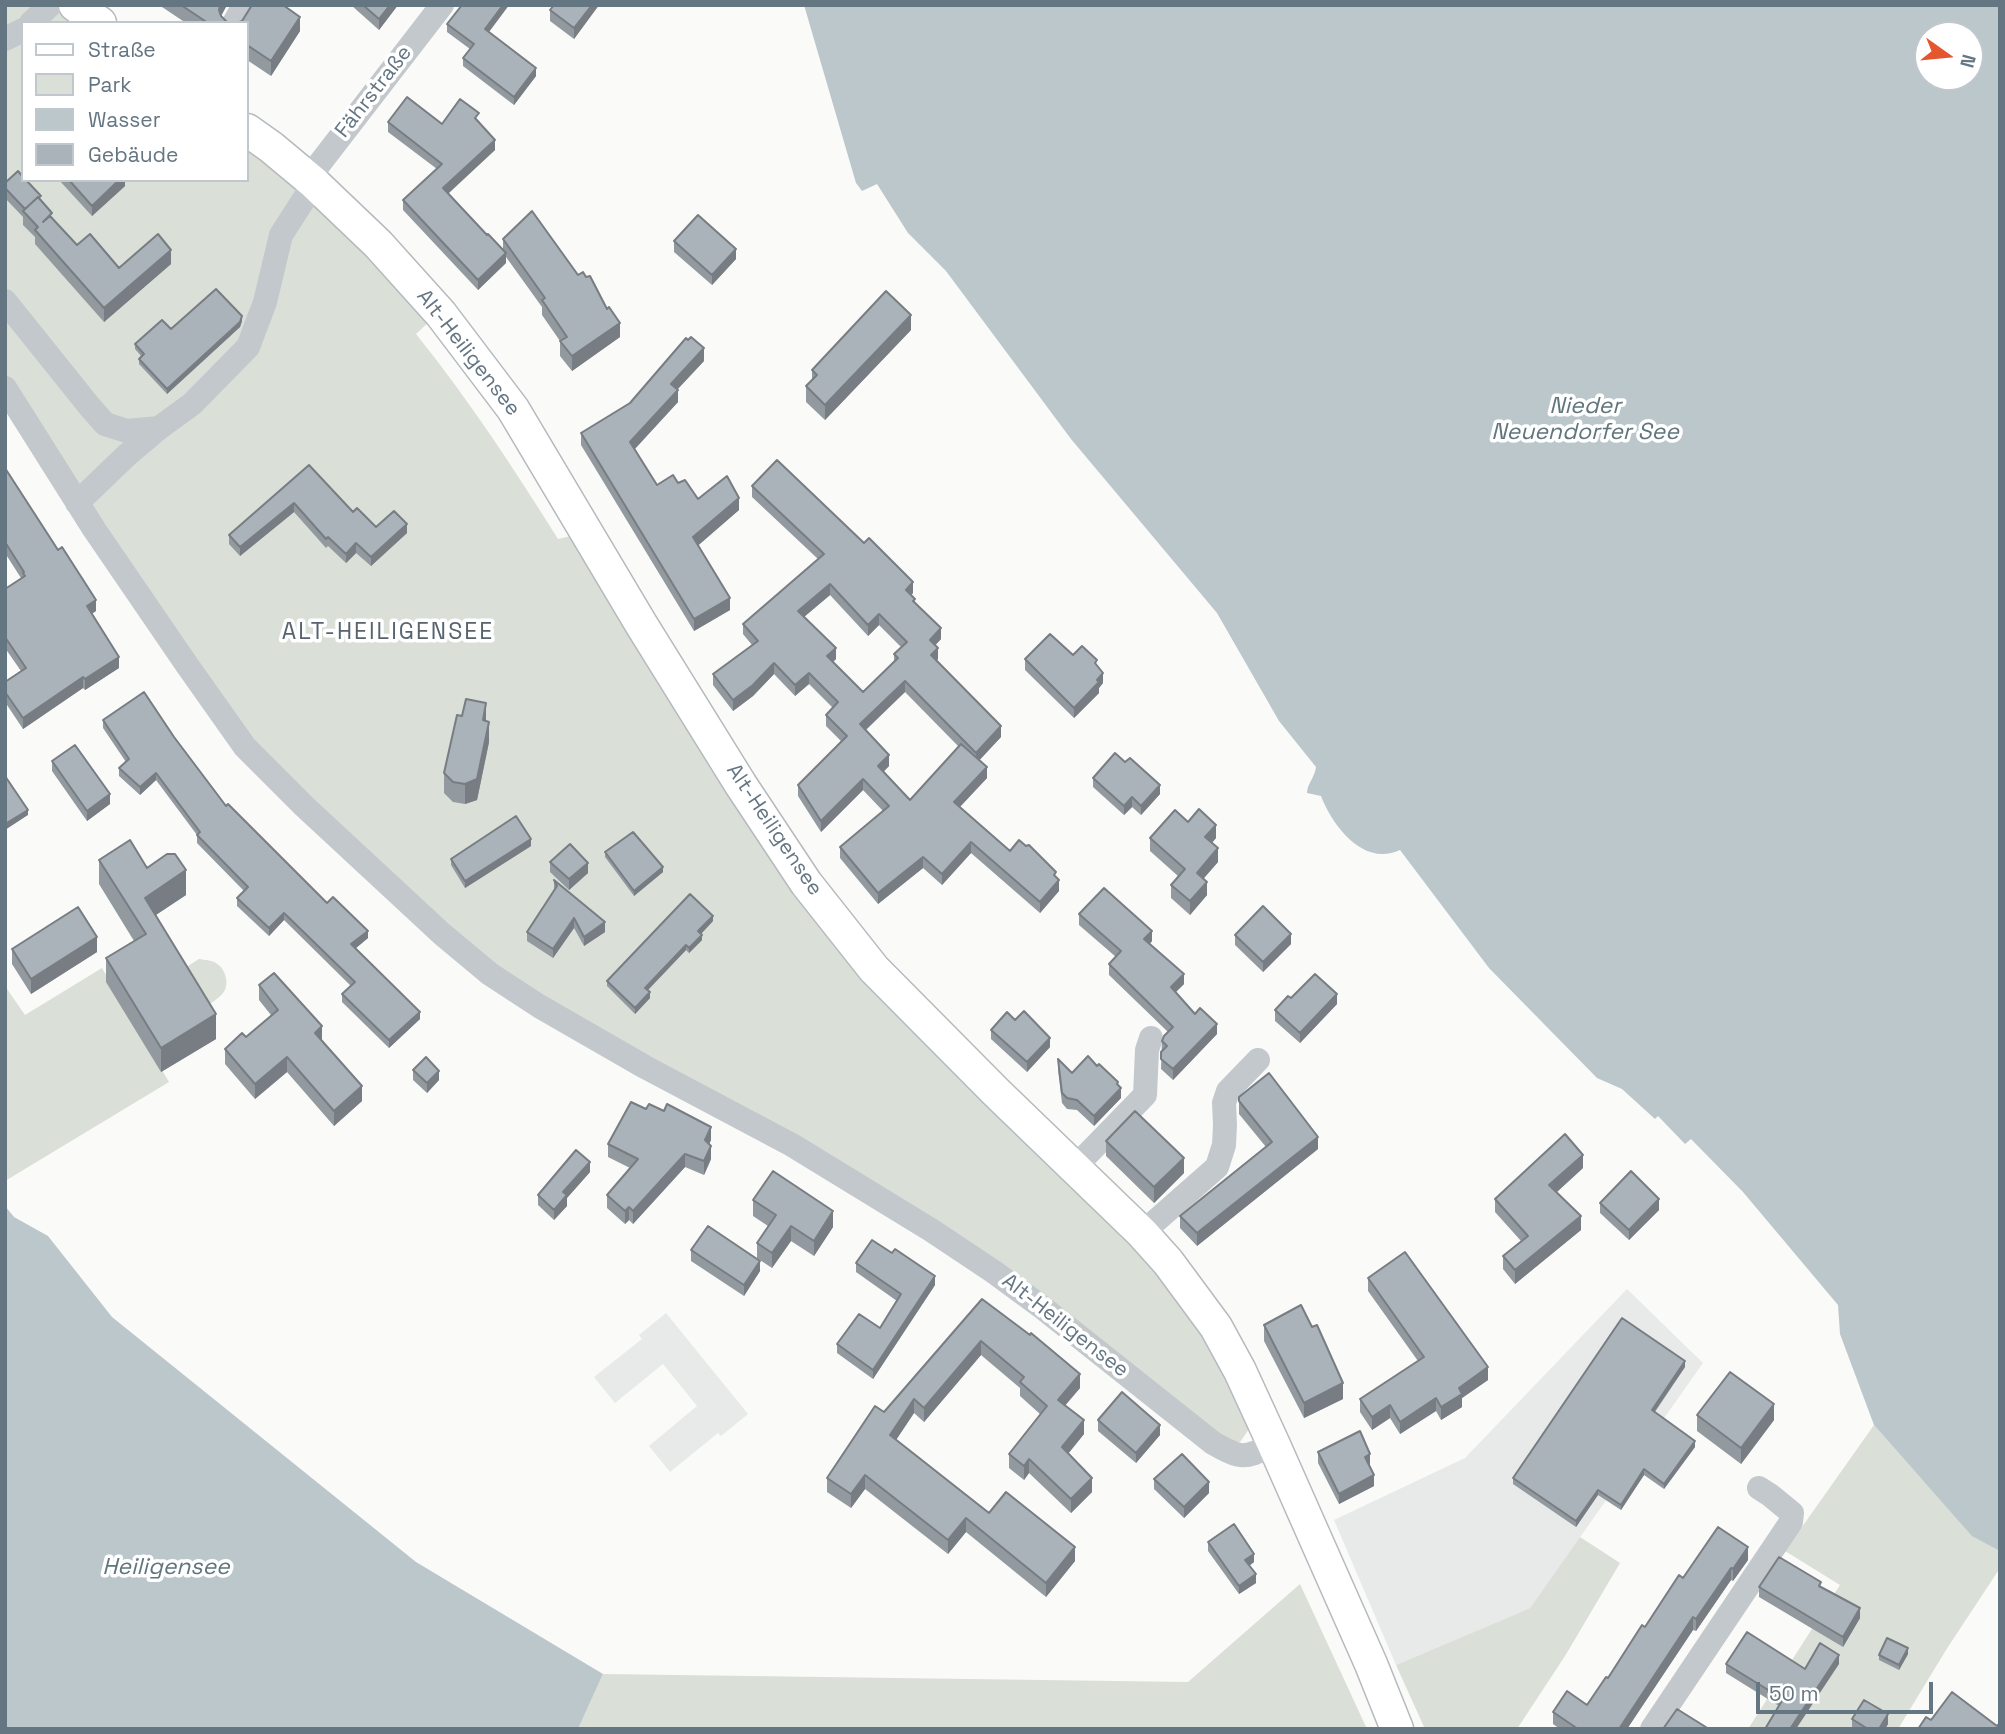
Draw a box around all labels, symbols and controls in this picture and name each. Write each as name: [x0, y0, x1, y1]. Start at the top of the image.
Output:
legend: [21, 21, 248, 182]
north arrow: [1914, 21, 1984, 91]
text: Straße: [88, 36, 156, 63]
street label: Fährstraße: [330, 41, 418, 143]
text: N: [1954, 52, 1982, 70]
text: Park: [88, 71, 132, 98]
text: Wasser: [88, 106, 161, 133]
text: Gebäude: [88, 141, 178, 168]
street label: Alt-Heiligensee: [411, 285, 525, 421]
water label: Nieder Neuendorfer See: [1491, 393, 1679, 447]
district label: ALT-HEILIGENSEE: [284, 619, 492, 647]
street label: Alt-Heiligensee: [721, 759, 827, 901]
street label: Alt-Heiligensee: [997, 1269, 1133, 1383]
water label: Heiligensee: [102, 1554, 230, 1582]
scale bar: [1760, 1668, 1937, 1712]
text: 50 m: [1769, 1680, 1819, 1707]

